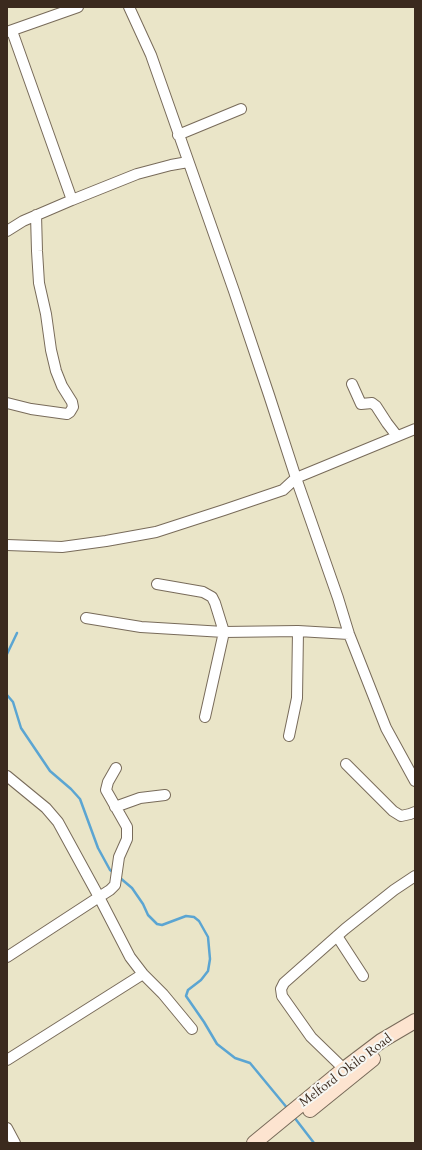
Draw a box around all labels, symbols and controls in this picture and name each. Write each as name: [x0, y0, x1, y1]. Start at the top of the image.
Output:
street label: Melford Okilo Road: [297, 1031, 395, 1111]

